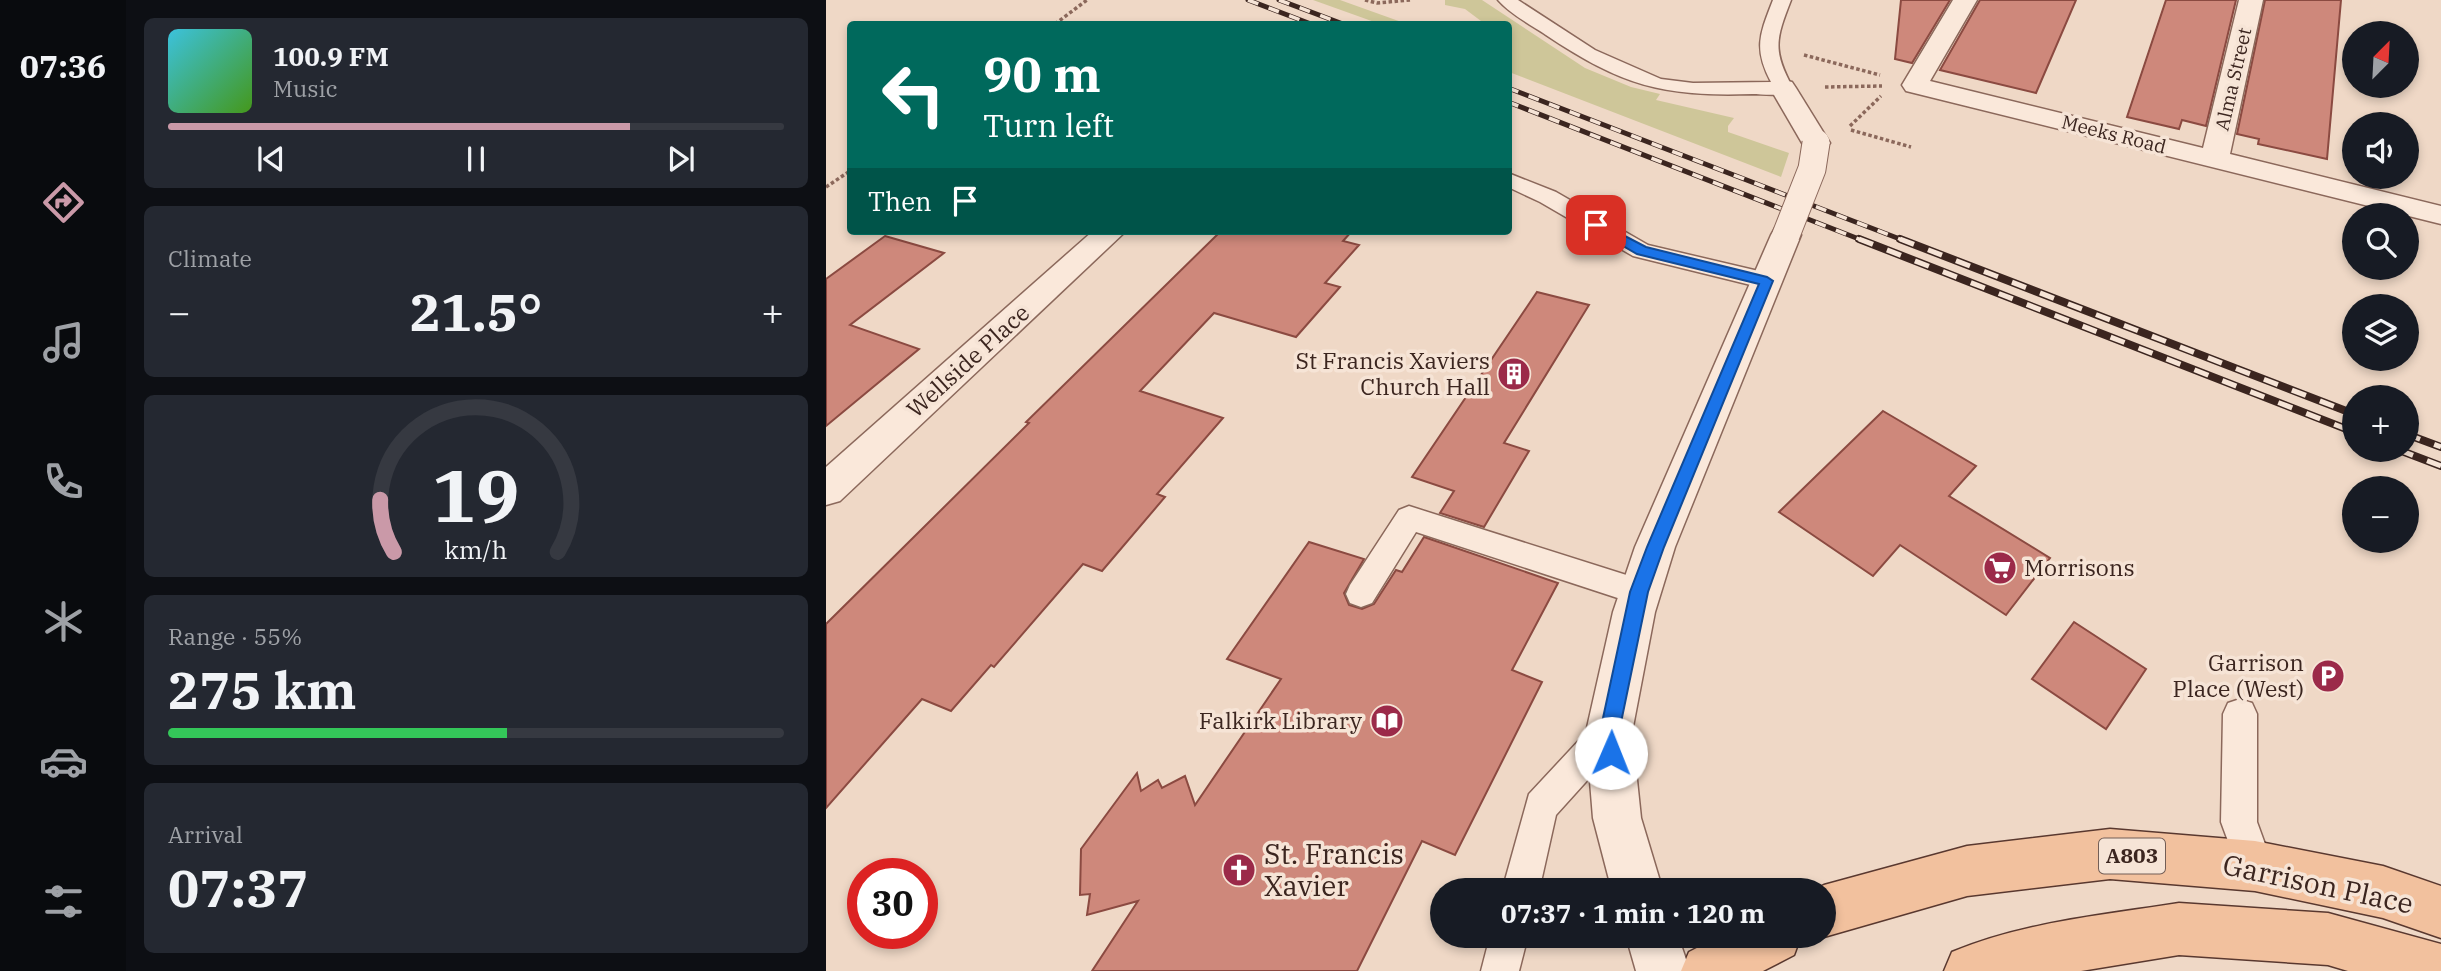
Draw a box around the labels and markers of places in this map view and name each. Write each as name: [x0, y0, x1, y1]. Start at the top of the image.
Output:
pin: [1566, 195, 1626, 255]
place label: St Francis Xaviers Church Hall: [1295, 345, 1490, 401]
building icon: St Francis Xaviers Church Hall: [1495, 355, 1533, 393]
supermarket icon: Morrisons: [1981, 549, 2019, 587]
place label: Morrisons: [2024, 552, 2135, 582]
place label: Garrison Place (West): [2173, 647, 2304, 703]
parking icon: Garrison Place (West): [2309, 657, 2347, 695]
library icon: Falkirk Library: [1368, 702, 1406, 740]
place label: Falkirk Library: [1199, 705, 1363, 735]
place label: St. Francis Xavier: [1264, 835, 1404, 904]
church icon: St. Francis Xavier: [1220, 851, 1258, 889]

